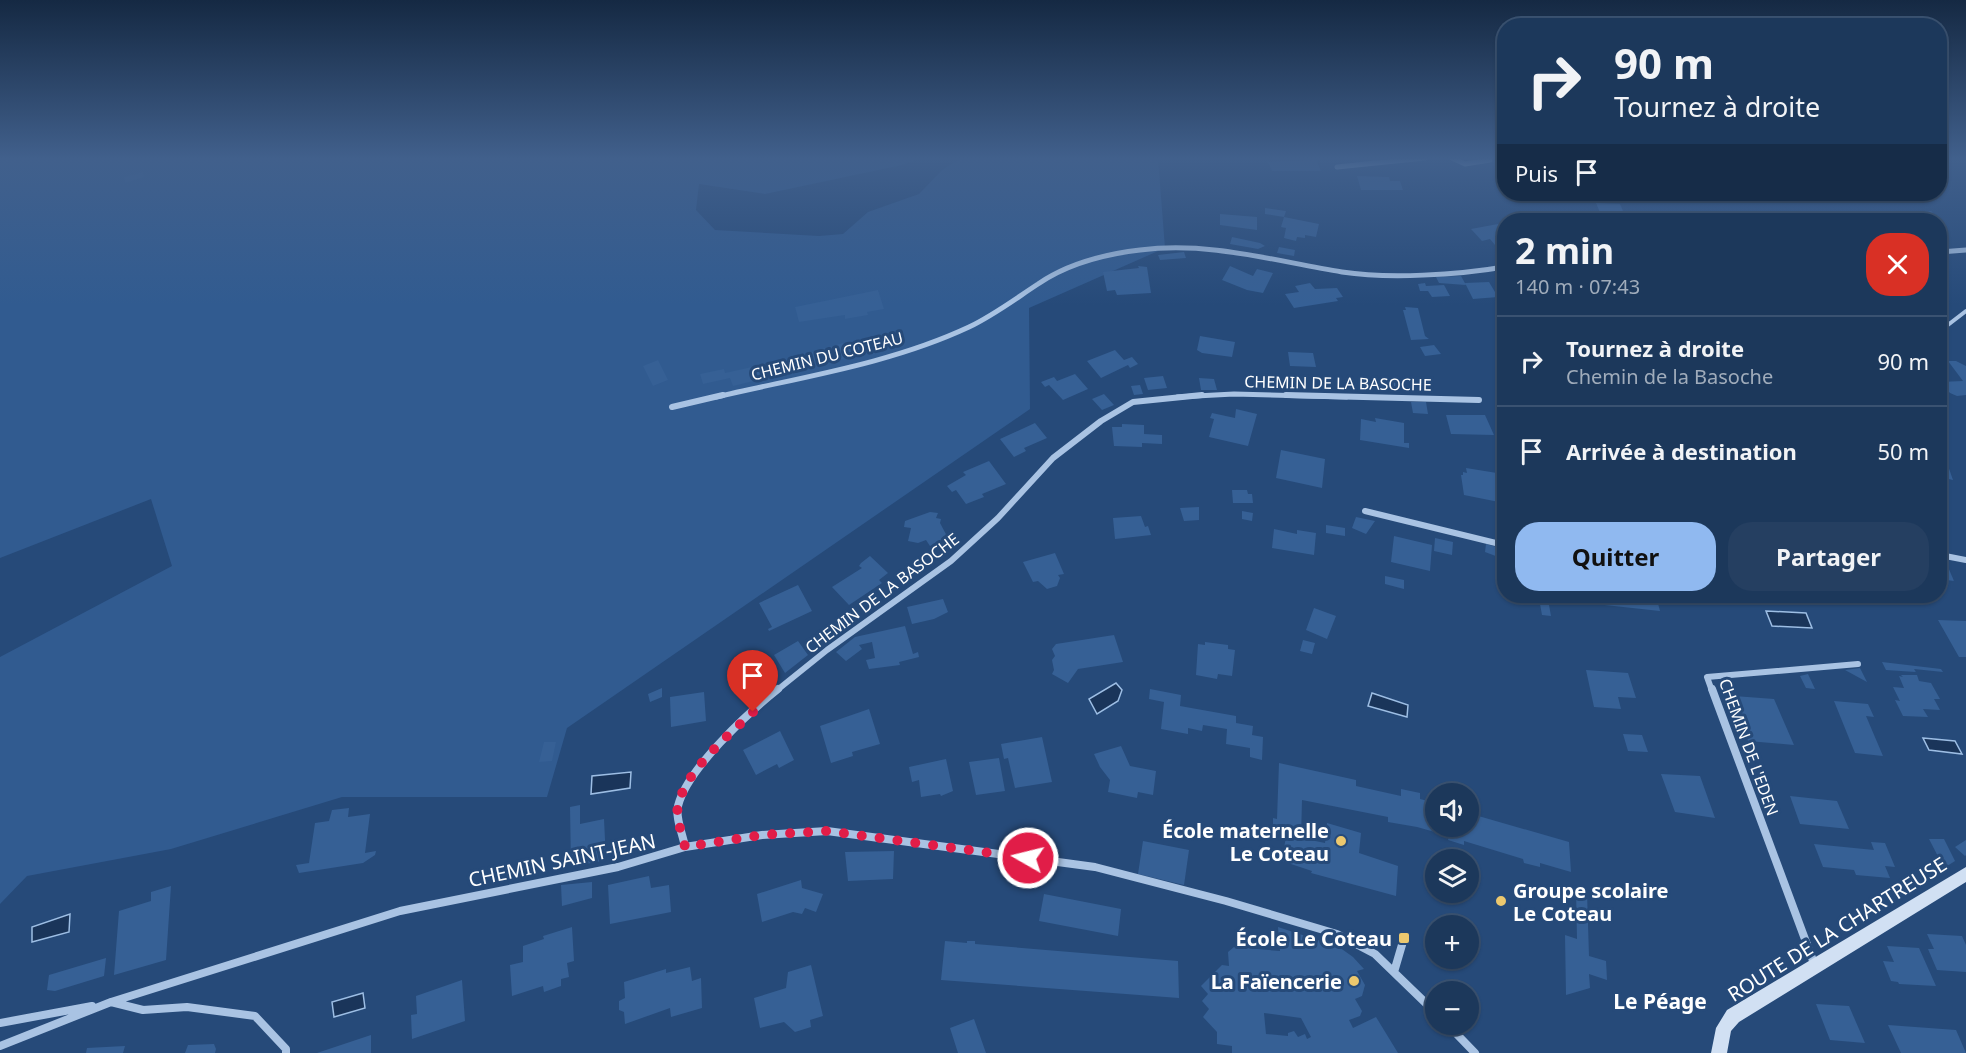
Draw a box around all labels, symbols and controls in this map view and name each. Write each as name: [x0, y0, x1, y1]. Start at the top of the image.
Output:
text: 90 m: [1614, 34, 1714, 91]
icon: right: [1515, 42, 1593, 120]
text: Tournez à droite: [1614, 88, 1820, 125]
icon: arrive: [1570, 156, 1603, 189]
text: Puis: [1515, 158, 1558, 188]
text: 2 min: [1515, 226, 1614, 275]
button: close: [1866, 233, 1929, 296]
text: 140 m · 07:43: [1515, 273, 1640, 300]
street label: CHEMIN DU COTEAU: [749, 326, 905, 386]
text: Tournez à droite: [1566, 333, 1744, 363]
icon: right: [1515, 345, 1548, 378]
text: 90 m: [1878, 346, 1929, 376]
text: Chemin de la Basoche: [1566, 363, 1773, 390]
street label: CHEMIN DE LA BASOCHE: [1244, 370, 1432, 396]
icon: arrive: [1515, 435, 1548, 468]
text: Arrivée à destination: [1566, 436, 1797, 466]
text: 50 m: [1878, 436, 1929, 466]
button: Quitter: [1515, 522, 1716, 591]
button: Partager: [1728, 522, 1929, 591]
street label: CHEMIN DE LA BASOCHE: [801, 528, 963, 658]
pin: [727, 650, 778, 712]
icon: arrive: [736, 659, 769, 692]
street label: CHEMIN DE L'EDEN: [1714, 675, 1784, 819]
map controls: [1425, 783, 1479, 1035]
button: sound: [1425, 783, 1479, 837]
place label: École maternelle Le Coteau: [1162, 817, 1329, 867]
position arrow: [996, 826, 1060, 890]
street label: CHEMIN SAINT-JEAN: [466, 827, 658, 893]
marker: École maternelle Le Coteau: [1334, 834, 1348, 848]
button: layers: [1425, 849, 1479, 903]
street label: ROUTE DE LA CHARTREUSE: [1722, 850, 1952, 1008]
place label: Groupe scolaire Le Coteau: [1513, 877, 1669, 927]
marker: Groupe scolaire Le Coteau: [1494, 894, 1508, 908]
button: +: [1425, 915, 1479, 969]
place label: École Le Coteau: [1236, 925, 1392, 952]
marker: École Le Coteau: [1397, 931, 1411, 945]
place label: La Faïencerie: [1211, 968, 1342, 995]
marker: La Faïencerie: [1347, 974, 1361, 988]
button: −: [1425, 981, 1479, 1035]
district label: Le Péage: [1613, 987, 1707, 1015]

